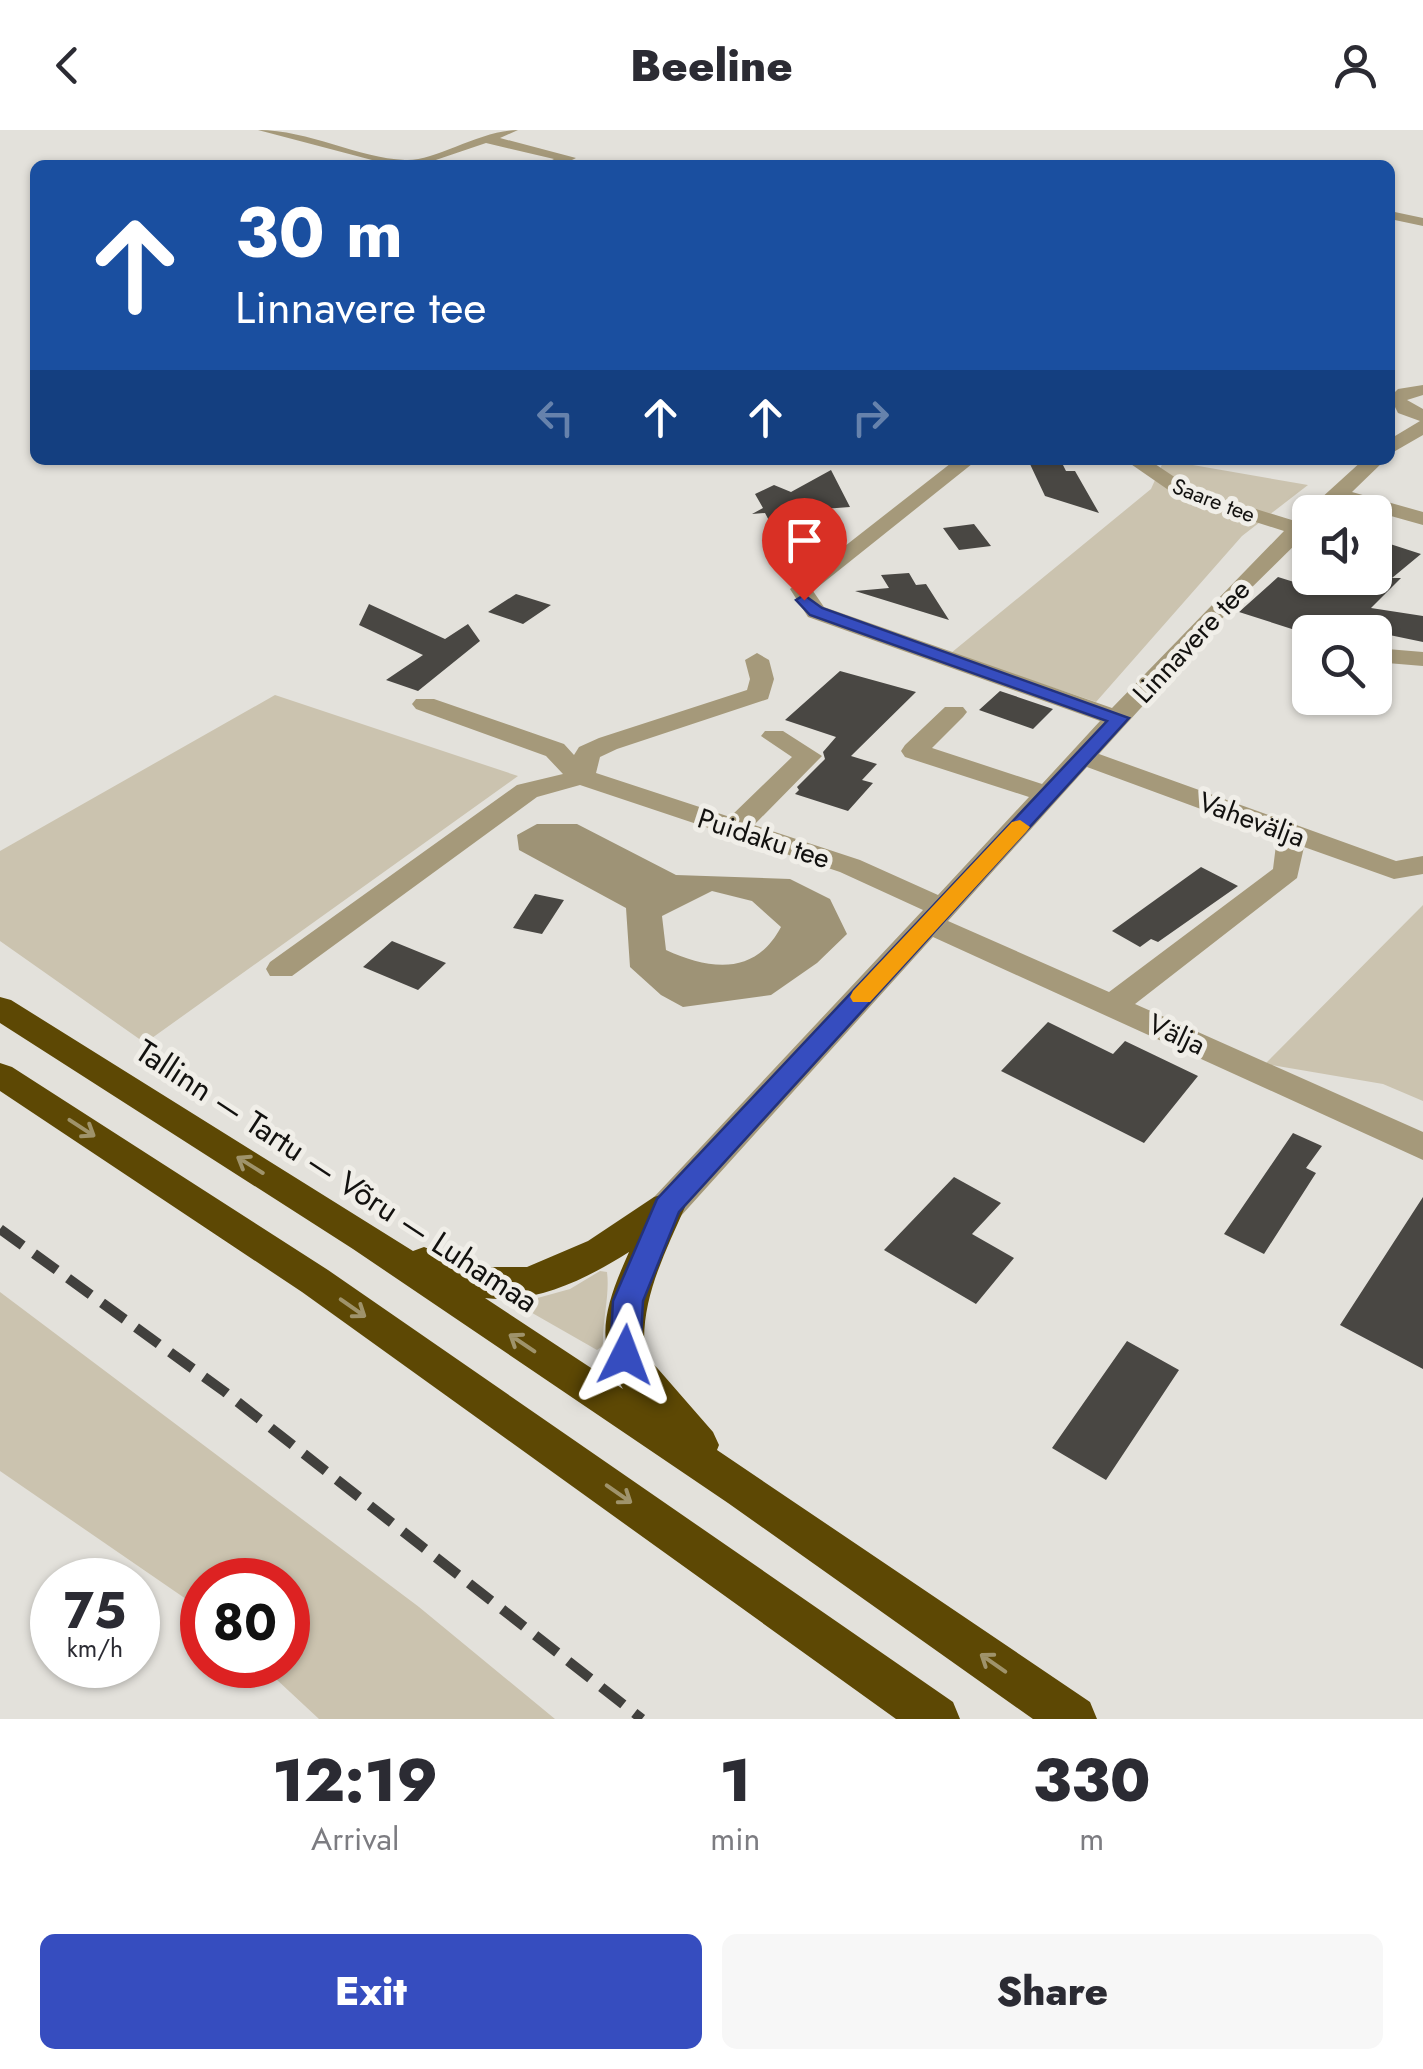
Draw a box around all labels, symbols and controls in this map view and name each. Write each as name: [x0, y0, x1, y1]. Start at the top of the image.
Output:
text: Beeline: [630, 33, 793, 98]
icon: back: [40, 38, 95, 93]
icon: person: [1328, 38, 1383, 93]
text: 30 m: [235, 182, 403, 283]
icon: ahead: [70, 200, 200, 330]
text: Linnavere tee: [235, 275, 487, 340]
icon: left: [528, 390, 583, 445]
icon: ahead: [633, 390, 688, 445]
icon: ahead: [738, 390, 793, 445]
icon: right: [843, 390, 898, 445]
street label: Saare tee: [1168, 470, 1260, 530]
map controls: [1292, 495, 1392, 715]
button: sound: [1292, 495, 1392, 595]
pin: [762, 498, 847, 601]
icon: arrive: [777, 513, 832, 568]
street label: Linnavere tee: [1123, 570, 1260, 713]
button: search: [1292, 615, 1392, 715]
street label: Vahevälja: [1193, 781, 1311, 858]
street label: Puidaku tee: [692, 798, 835, 879]
street label: Välja: [1141, 1003, 1212, 1065]
street label: Tallinn — Tartu — Võru — Luhamaa: [127, 1028, 547, 1324]
one-way arrow: [67, 1118, 95, 1139]
one-way arrow: [236, 1155, 264, 1176]
one-way arrow: [338, 1297, 366, 1318]
position arrow: [573, 1303, 677, 1407]
one-way arrow: [508, 1332, 536, 1353]
one-way arrow: [604, 1483, 632, 1504]
speed limit sign: 80: [180, 1558, 310, 1688]
text: 75: [64, 1574, 126, 1647]
text: km/h: [67, 1630, 123, 1666]
one-way arrow: [980, 1653, 1007, 1674]
text: 12:19: [272, 1737, 438, 1824]
text: 1: [720, 1737, 751, 1824]
text: 330: [1033, 1737, 1151, 1824]
text: Arrival: [311, 1816, 399, 1862]
text: min: [710, 1816, 760, 1862]
text: m: [1079, 1816, 1104, 1862]
button: Exit: [40, 1934, 702, 2049]
button: Share: [722, 1934, 1383, 2049]

